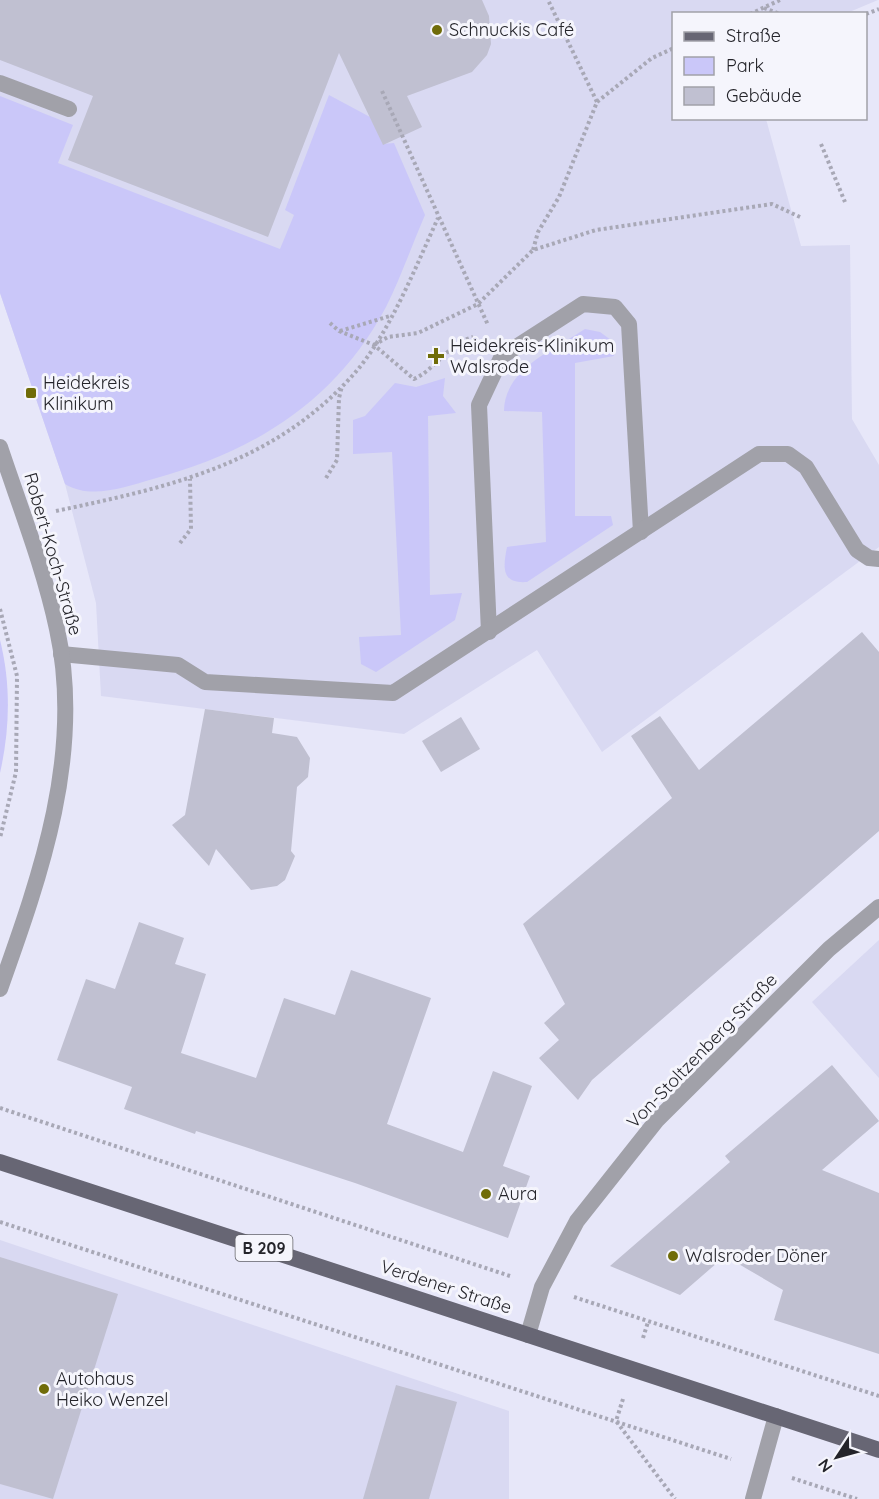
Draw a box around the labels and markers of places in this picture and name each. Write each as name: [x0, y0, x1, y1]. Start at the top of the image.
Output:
place label: Schnuckis Café: [449, 18, 574, 41]
marker: Schnuckis Café: [430, 23, 444, 37]
place label: Heidekreis-Klinikum Walsrode: [450, 334, 614, 378]
marker: Heidekreis-Klinikum Walsrode: [427, 347, 445, 365]
place label: Heidekreis Klinikum: [43, 371, 130, 415]
marker: Heidekreis Klinikum: [24, 386, 38, 400]
place label: Aura: [498, 1182, 537, 1205]
marker: Aura: [479, 1187, 493, 1201]
place label: Walsroder Döner: [685, 1244, 827, 1267]
marker: Walsroder Döner: [666, 1249, 680, 1263]
place label: Autohaus Heiko Wenzel: [56, 1367, 168, 1411]
marker: Autohaus Heiko Wenzel: [37, 1382, 51, 1396]

